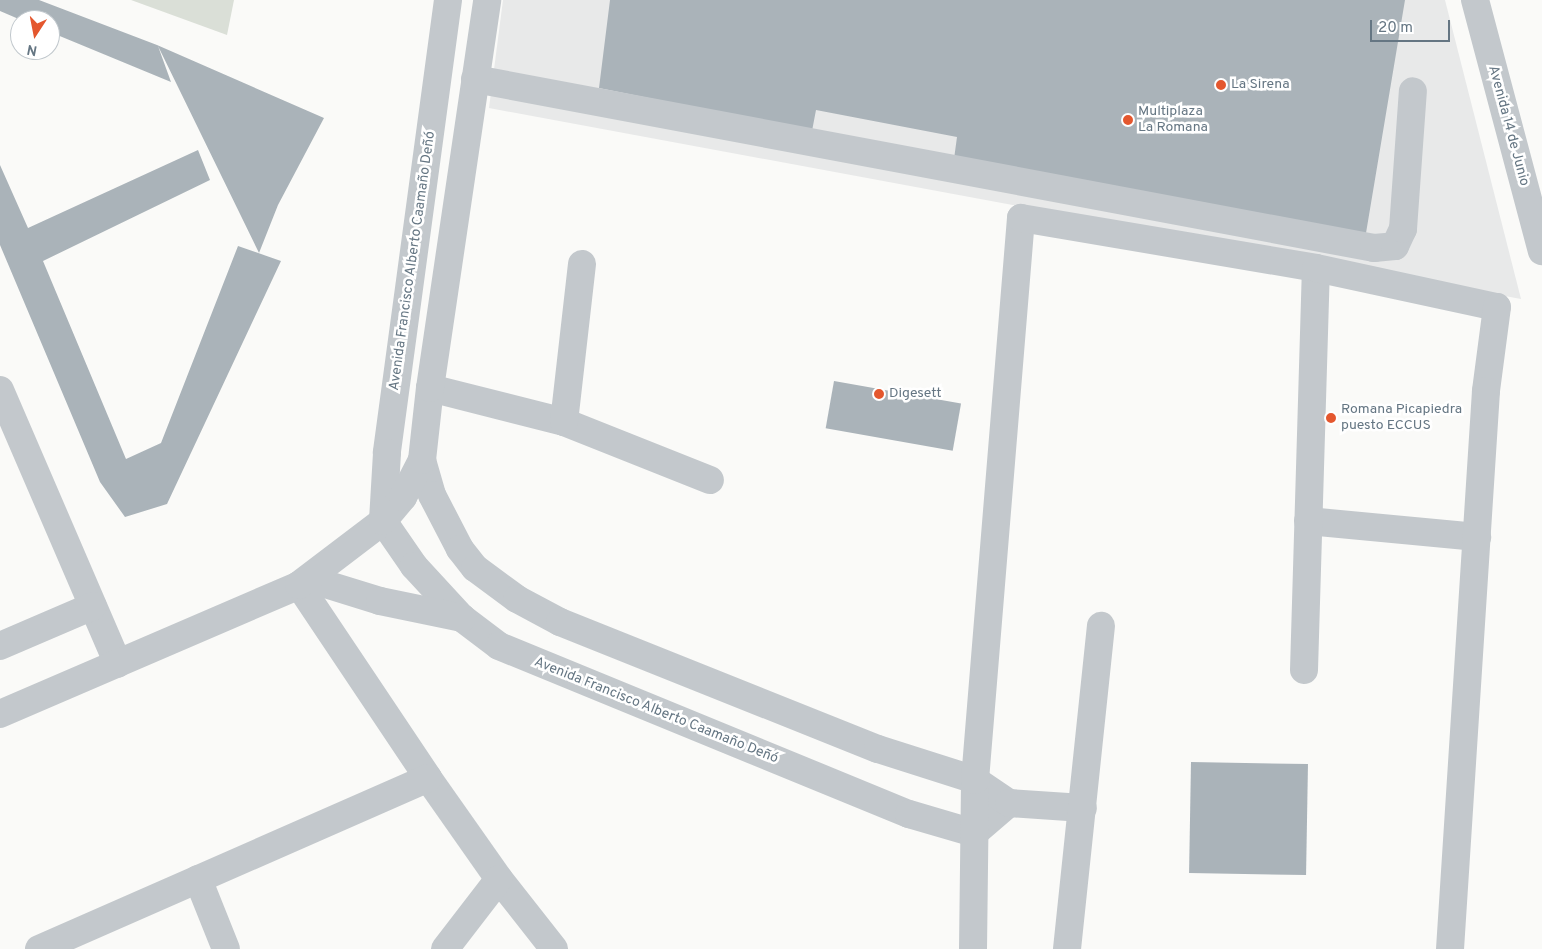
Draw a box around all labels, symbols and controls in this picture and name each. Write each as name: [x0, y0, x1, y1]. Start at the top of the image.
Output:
north arrow: [10, 10, 60, 60]
scale bar: [1372, 10, 1452, 42]
text: 20 m: [1378, 19, 1413, 38]
text: N: [26, 40, 39, 59]
street label: Avenida 14 de Junio: [1484, 64, 1532, 188]
place label: La Sirena: [1231, 77, 1290, 93]
marker: La Sirena: [1215, 79, 1227, 91]
place label: Multiplaza La Romana: [1138, 104, 1208, 136]
marker: Multiplaza La Romana: [1122, 114, 1134, 126]
street label: Avenida Francisco Alberto Caamaño Deñó: [386, 130, 440, 392]
place label: Digesett: [889, 386, 941, 402]
marker: Digesett: [873, 388, 885, 400]
place label: Romana Picapiedra puesto ECCUS: [1341, 402, 1462, 434]
marker: Romana Picapiedra puesto ECCUS: [1325, 412, 1337, 424]
street label: Avenida Francisco Alberto Caamaño Deñó: [531, 654, 781, 768]

